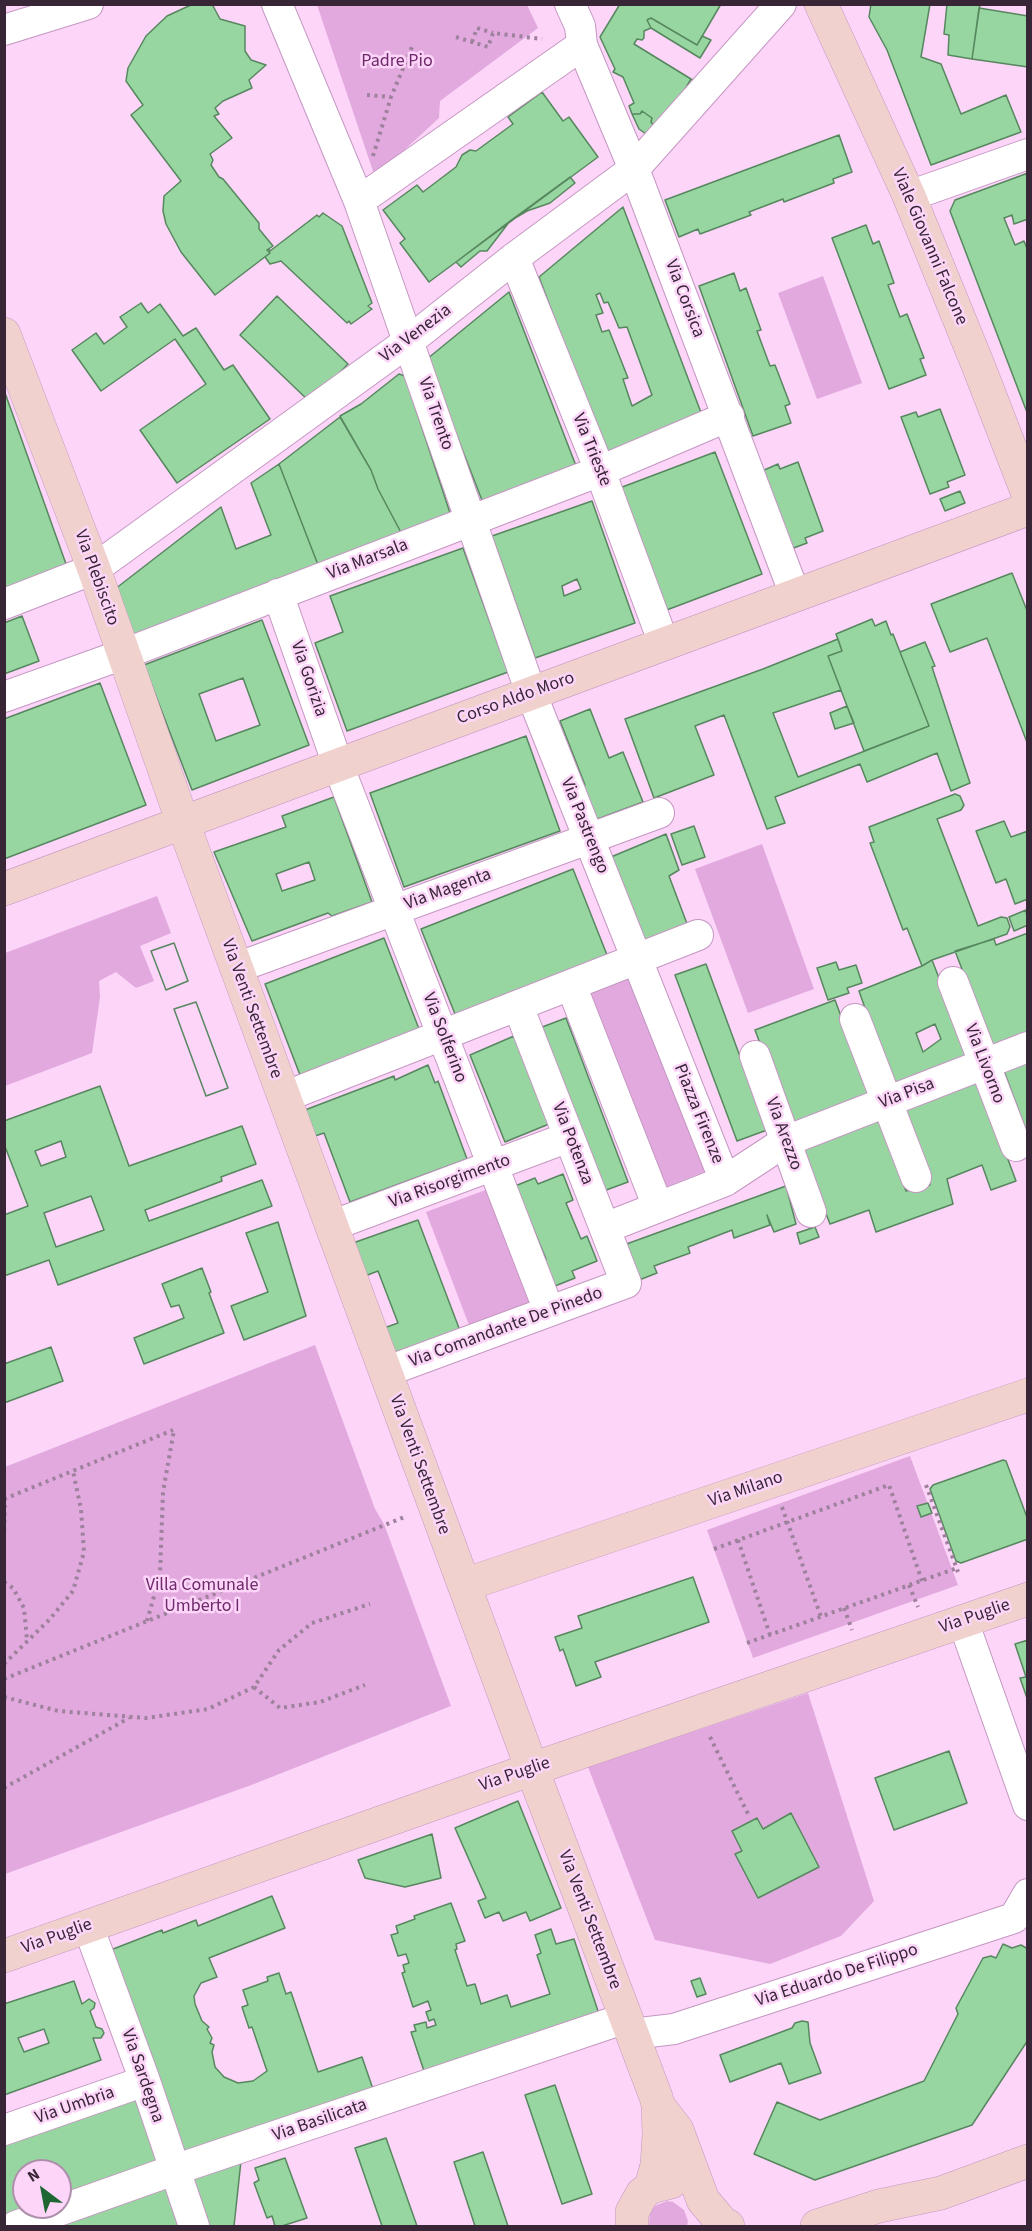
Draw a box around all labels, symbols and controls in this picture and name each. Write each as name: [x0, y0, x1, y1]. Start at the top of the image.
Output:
park label: Padre Pio: [361, 51, 433, 73]
street label: Viale Giovanni Falcone: [886, 165, 972, 329]
street label: Via Corsica: [659, 257, 709, 341]
street label: Via Venezia: [376, 300, 456, 368]
street label: Via Trento: [412, 375, 458, 453]
street label: Via Trieste: [567, 410, 615, 490]
street label: Via Plebiscito: [69, 527, 123, 629]
street label: Via Marsala: [324, 535, 412, 585]
street label: Via Gorizia: [285, 638, 331, 720]
street label: Corso Aldo Moro: [454, 668, 578, 730]
street label: Via Pastrengo: [555, 775, 613, 877]
street label: Via Magenta: [402, 864, 494, 916]
street label: Via Venti Settembre: [216, 936, 286, 1082]
street label: Via Solferino: [417, 990, 471, 1086]
street label: Via Livorno: [959, 1021, 1009, 1107]
street label: Piazza Firenze: [668, 1061, 728, 1167]
street label: Via Pisa: [876, 1074, 938, 1114]
street label: Via Arezzo: [760, 1095, 806, 1173]
street label: Via Potenza: [546, 1100, 598, 1188]
street label: Via Risorgimento: [387, 1150, 513, 1214]
street label: Via Comandante De Pinedo: [406, 1283, 606, 1373]
street label: Via Venti Settembre: [384, 1392, 454, 1538]
street label: Via Milano: [706, 1467, 786, 1513]
park label: Villa Comunale Umberto I: [146, 1575, 258, 1618]
street label: Via Puglie: [937, 1595, 1013, 1639]
street label: Via Puglie: [477, 1753, 553, 1797]
street label: Via Venti Settembre: [553, 1848, 625, 1992]
street label: Via Puglie: [19, 1914, 95, 1960]
street label: Via Eduardo De Filippo: [753, 1940, 921, 2012]
street label: Via Sardegna: [116, 2026, 168, 2126]
street label: Via Umbria: [32, 2082, 118, 2130]
street label: Via Basilicata: [270, 2095, 370, 2147]
north arrow: [12, 2159, 72, 2219]
text: N: [23, 2163, 44, 2188]

